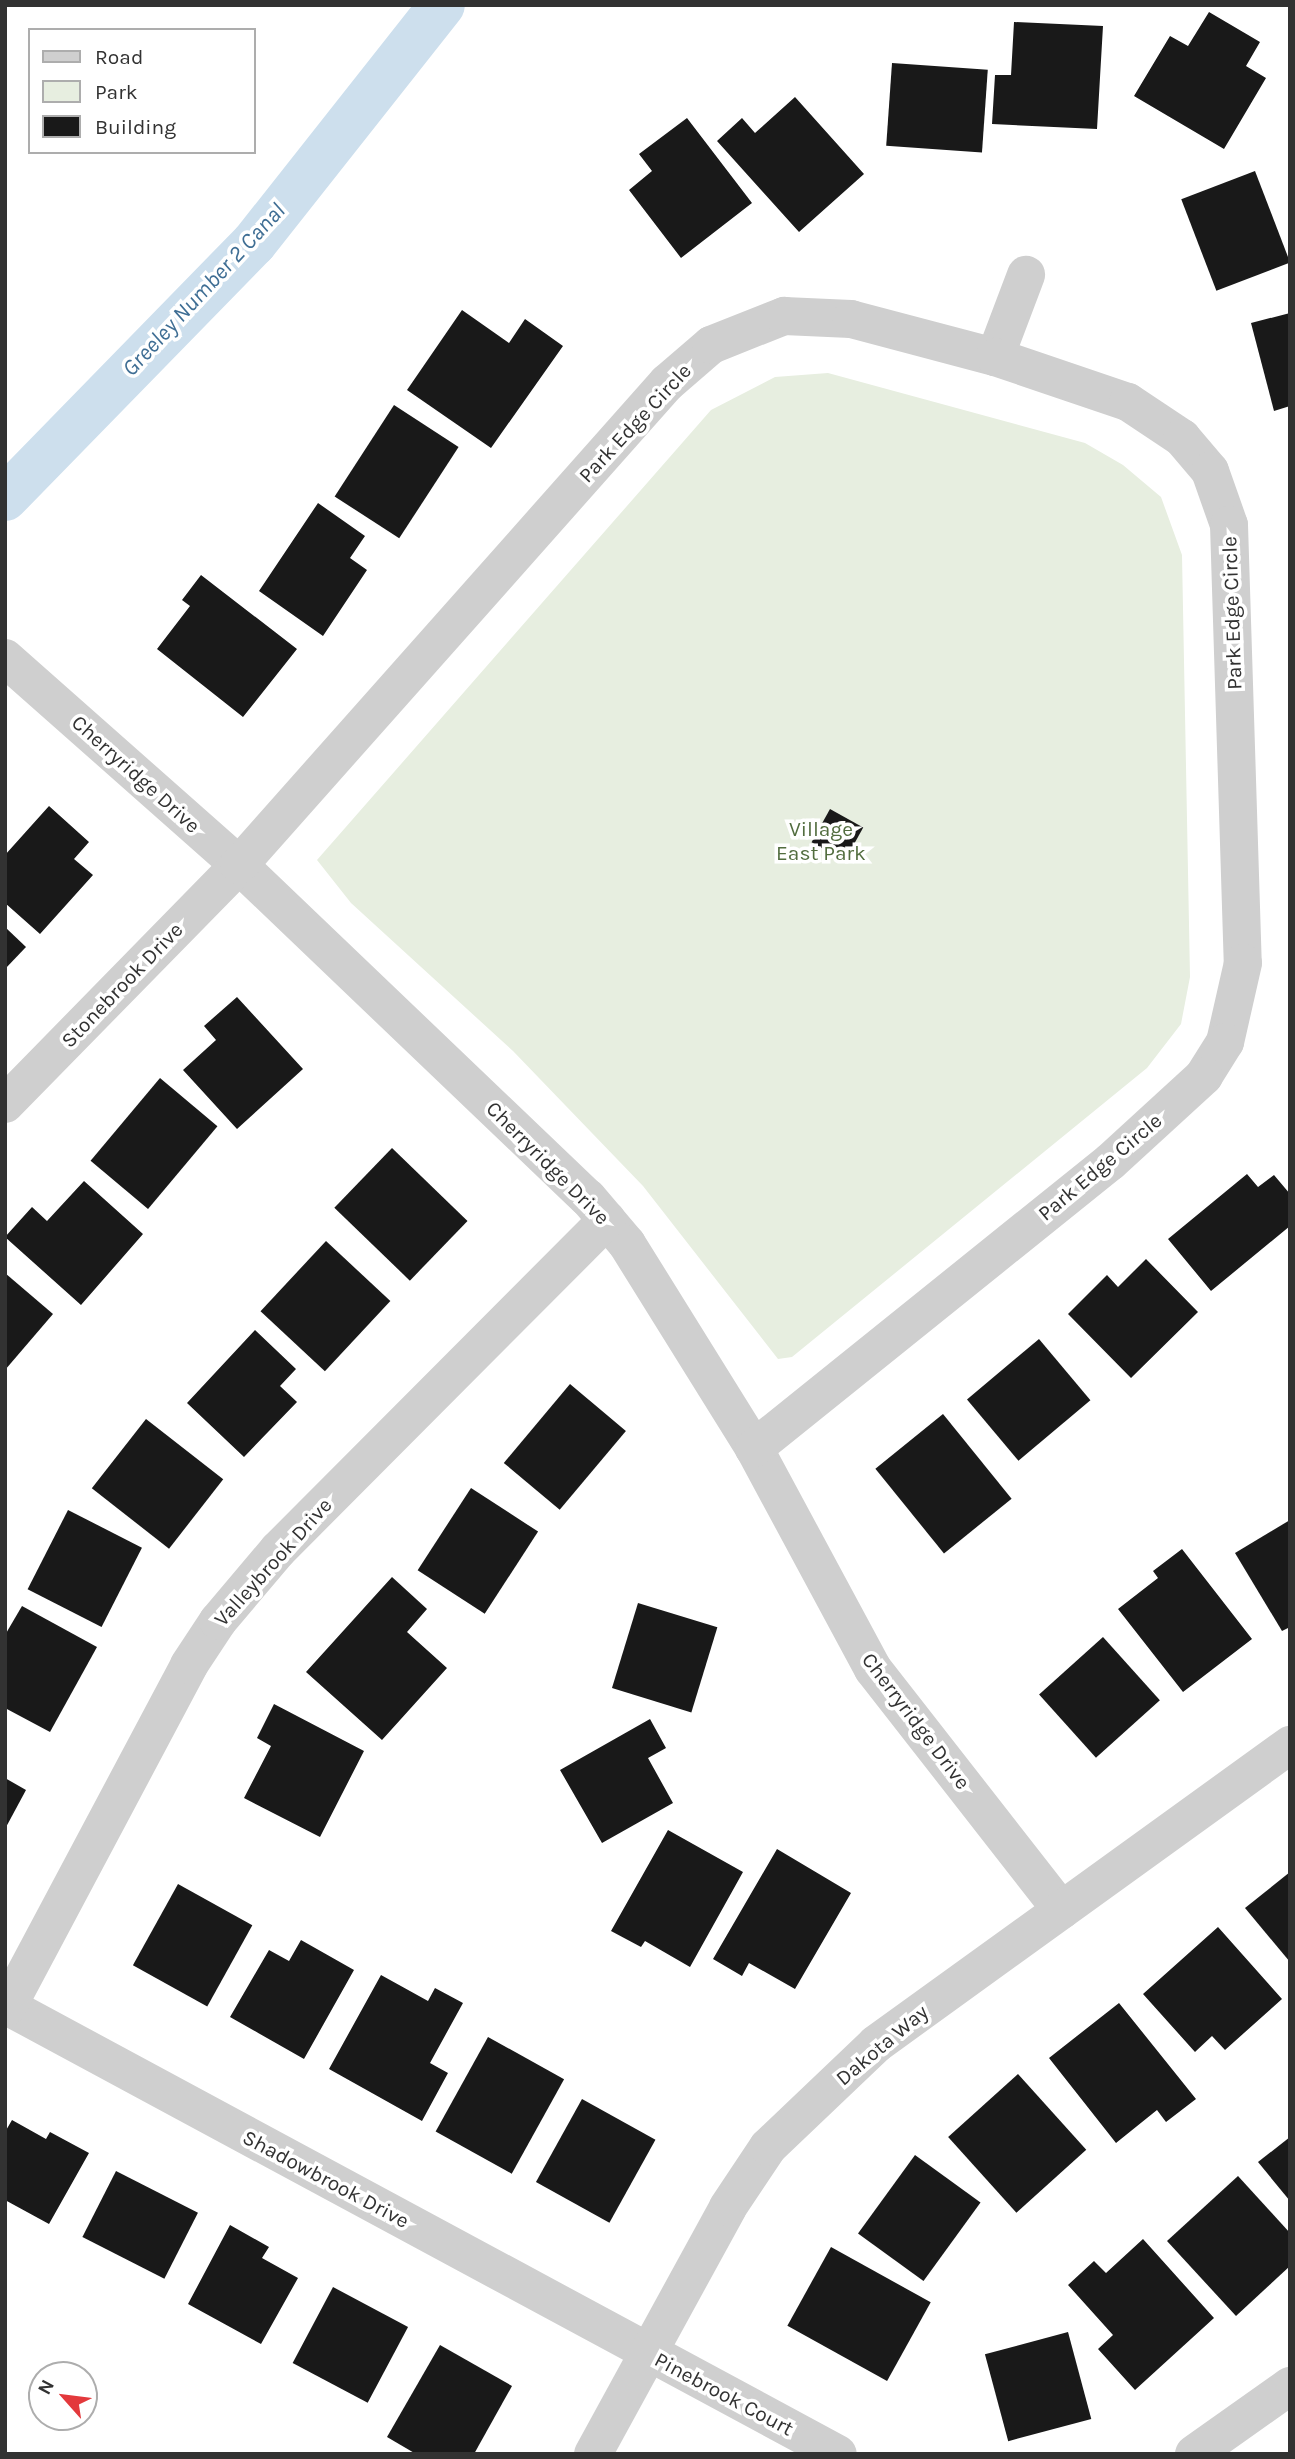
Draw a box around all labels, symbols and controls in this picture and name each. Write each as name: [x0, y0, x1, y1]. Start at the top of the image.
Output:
legend: [28, 28, 256, 154]
text: Road: [95, 45, 143, 69]
text: Park: [95, 80, 138, 104]
text: Building: [95, 115, 176, 139]
water label: Greeley Number 2 Canal: [117, 198, 291, 382]
street label: Park Edge Circle: [573, 358, 697, 488]
street label: Park Edge Circle: [1217, 536, 1247, 690]
street label: Cherryridge Drive: [67, 710, 205, 838]
park label: Village East Park: [776, 816, 866, 866]
street label: Stonebrook Drive: [56, 917, 188, 1053]
street label: Cherryridge Drive: [481, 1096, 615, 1230]
street label: Park Edge Circle: [1033, 1108, 1167, 1226]
street label: Valleybrook Drive: [209, 1493, 337, 1631]
street label: Cherryridge Drive: [857, 1648, 975, 1794]
street label: Dakota Way: [831, 1999, 933, 2091]
street label: Shadowbrook Drive: [238, 2124, 414, 2234]
street label: Pinebrook Court: [650, 2347, 798, 2441]
north arrow: [28, 2361, 98, 2431]
text: N: [33, 2376, 59, 2398]

